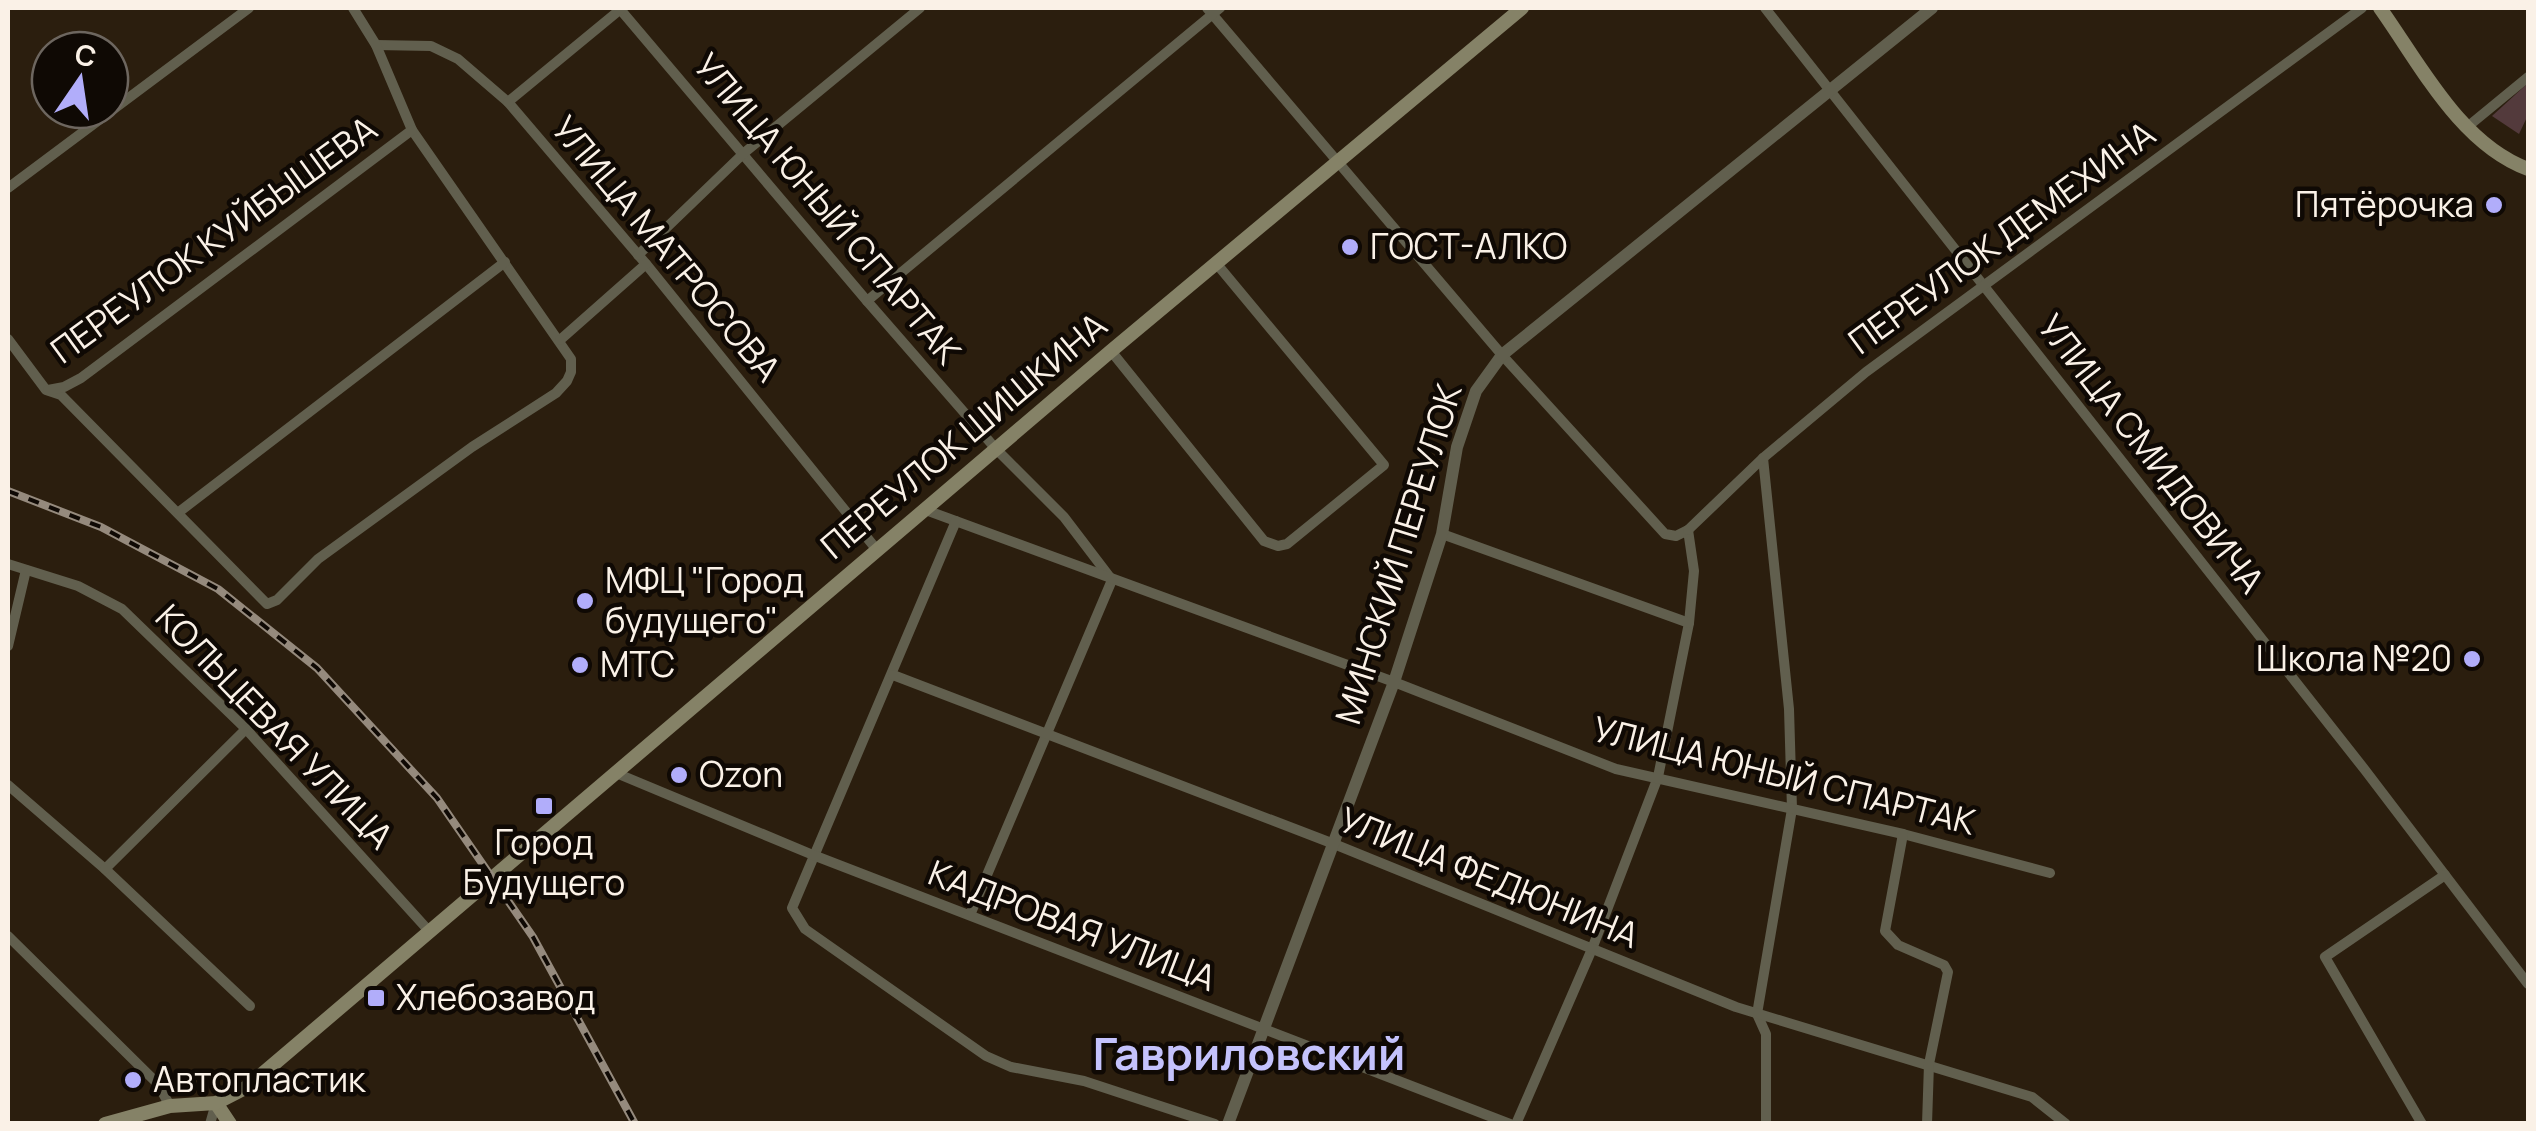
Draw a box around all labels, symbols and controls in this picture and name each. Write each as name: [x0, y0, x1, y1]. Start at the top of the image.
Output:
north arrow: [30, 30, 130, 130]
text: С: [71, 34, 100, 76]
street label: УЛИЦА ЮНЫЙ СПАРТАК: [683, 43, 972, 374]
street label: ПЕРЕУЛОК КУЙБЫШЕВА: [41, 105, 386, 374]
street label: УЛИЦА МАТРОСОВА: [541, 105, 792, 391]
street label: ПЕРЕУЛОК ДЕМЕХИНА: [1838, 110, 2164, 365]
place label: Пятёрочка: [2295, 180, 2474, 228]
marker: Пятёрочка: [2483, 194, 2505, 216]
place label: ГОСТ-АЛКО: [1370, 222, 1567, 270]
marker: ГОСТ-АЛКО: [1339, 236, 1361, 258]
street label: ПЕРЕУЛОК ШИШКИНА: [810, 301, 1117, 569]
street label: УЛИЦА СМИДОВИЧА: [2028, 304, 2276, 603]
street label: МИНСКИЙ ПЕРЕУЛОК: [1323, 378, 1473, 730]
place label: МФЦ "Город будущего": [605, 556, 804, 644]
marker: МФЦ "Город будущего": [574, 590, 596, 612]
street label: КОЛЬЦЕВАЯ УЛИЦА: [145, 593, 404, 859]
place label: Школа №20: [2256, 634, 2452, 682]
place label: МТС: [600, 640, 675, 688]
marker: Школа №20: [2461, 648, 2483, 670]
marker: МТС: [569, 654, 591, 676]
street label: УЛИЦА ЮНЫЙ СПАРТАК: [1588, 704, 1981, 846]
place label: Ozon: [699, 750, 783, 798]
marker: Ozon: [668, 764, 690, 786]
marker: Город Будущего: [533, 795, 555, 817]
street label: УЛИЦА ФЕДЮНИНА: [1333, 795, 1646, 959]
place label: Город Будущего: [463, 818, 625, 906]
street label: КАДРОВАЯ УЛИЦА: [922, 848, 1223, 1002]
place label: Хлебозавод: [396, 973, 595, 1021]
marker: Хлебозавод: [365, 987, 387, 1009]
district label: Гавриловский: [1093, 1022, 1405, 1084]
place label: Автопластик: [153, 1055, 367, 1103]
marker: Автопластик: [122, 1069, 144, 1091]

